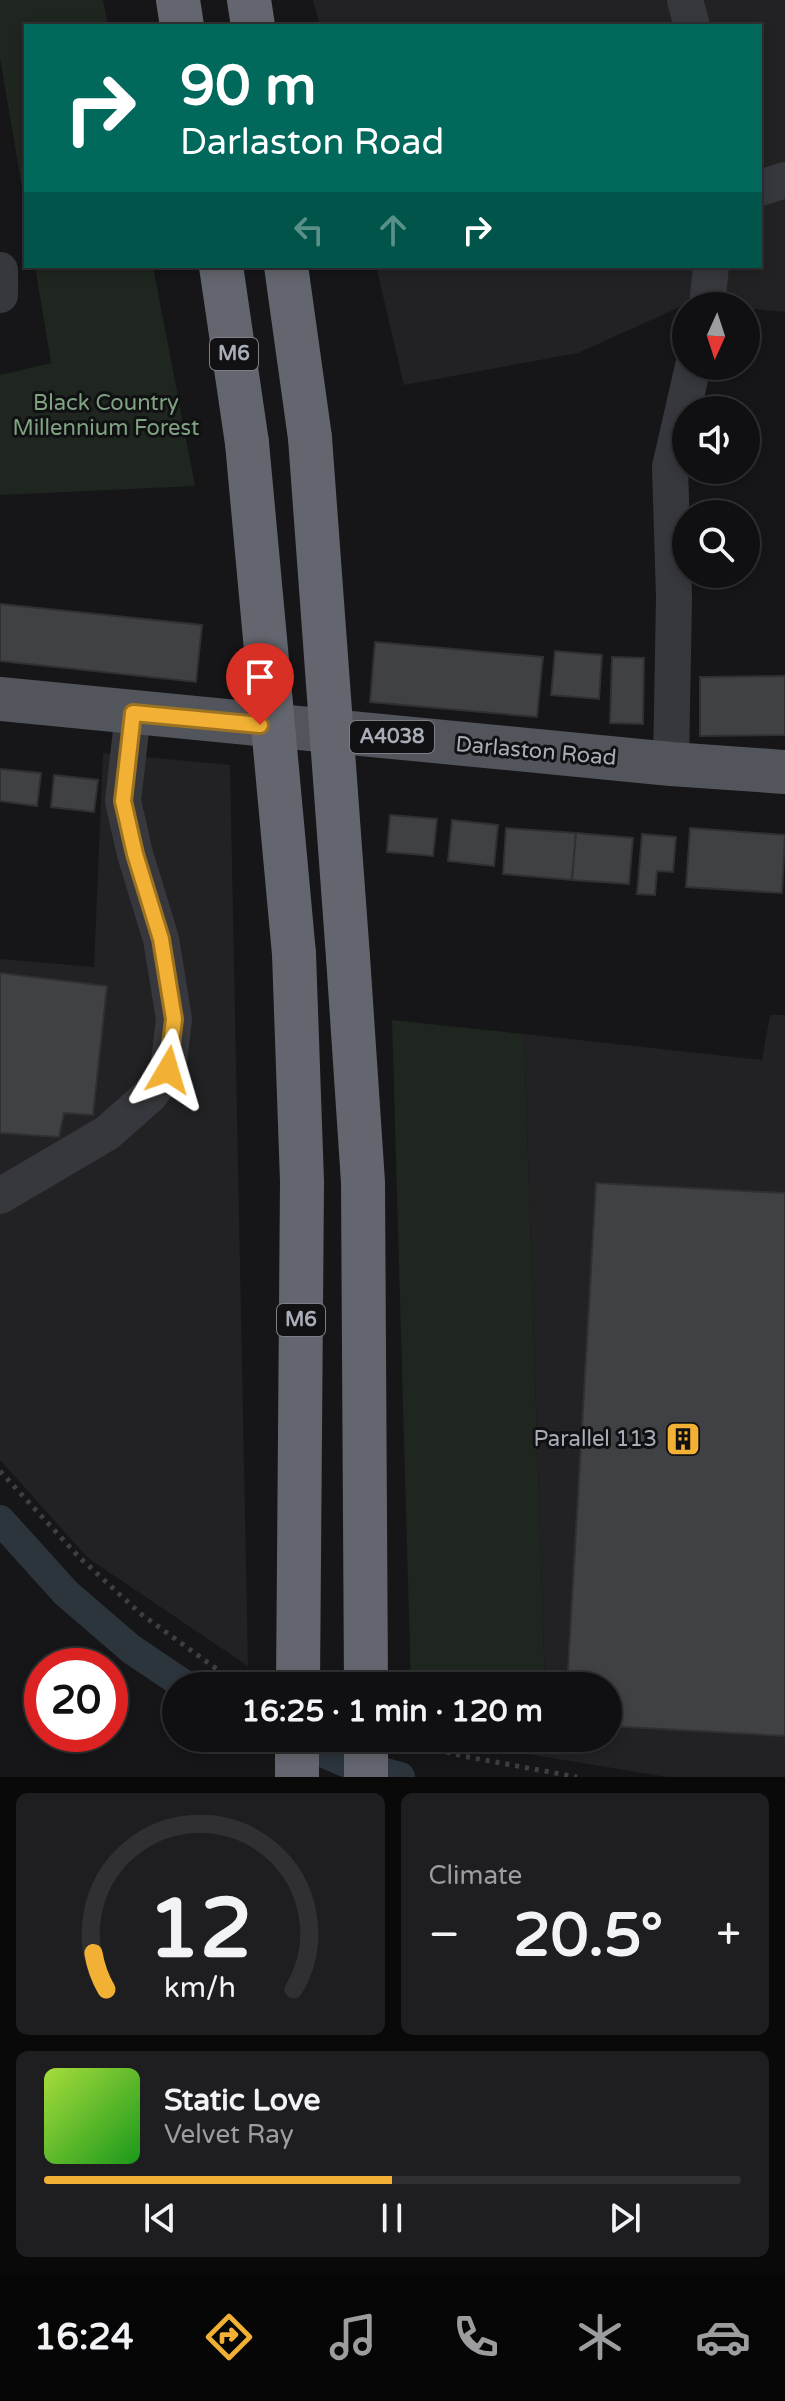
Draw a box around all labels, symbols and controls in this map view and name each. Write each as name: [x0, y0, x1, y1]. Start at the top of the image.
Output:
text: 90 m: [180, 53, 316, 120]
icon: right: [48, 56, 152, 160]
text: Darlaston Road: [180, 121, 444, 164]
icon: left: [287, 208, 331, 252]
icon: ahead: [371, 208, 415, 252]
icon: right: [455, 208, 499, 252]
north arrow: [672, 292, 760, 380]
map controls: [672, 292, 760, 588]
road number: M6: [210, 338, 258, 370]
park label: Black Country Millennium Forest: [13, 390, 199, 441]
button: sound: [672, 396, 760, 484]
button: search: [672, 500, 760, 588]
pin: [226, 643, 294, 725]
icon: arrive: [238, 655, 282, 699]
road number: A4038: [350, 721, 434, 753]
street label: Darlaston Road: [454, 731, 618, 771]
position arrow: [126, 1028, 210, 1112]
road number: M6: [277, 1304, 325, 1336]
building icon: Parallel 113: [664, 1420, 702, 1458]
place label: Parallel 113: [534, 1426, 657, 1452]
speed limit sign: 20: [24, 1648, 128, 1752]
text: 16:25 · 1 min · 120 m: [241, 1693, 543, 1730]
text: Climate: [429, 1860, 522, 1891]
text: 12: [148, 1880, 252, 1980]
text: 20.5°: [513, 1900, 663, 1972]
text: −: [429, 1909, 460, 1962]
text: +: [716, 1909, 741, 1962]
text: km/h: [164, 1971, 236, 2005]
text: Static Love: [164, 2082, 320, 2119]
text: Velvet Ray: [164, 2119, 294, 2150]
icon: previous: [138, 2196, 182, 2240]
icon: pause: [370, 2196, 414, 2240]
icon: next: [603, 2196, 647, 2240]
icon: directions: [201, 2309, 257, 2365]
icon: music: [325, 2309, 381, 2365]
icon: phone: [448, 2309, 504, 2365]
icon: climate: [572, 2309, 628, 2365]
icon: car: [695, 2309, 751, 2365]
text: 16:24: [34, 2316, 134, 2359]

